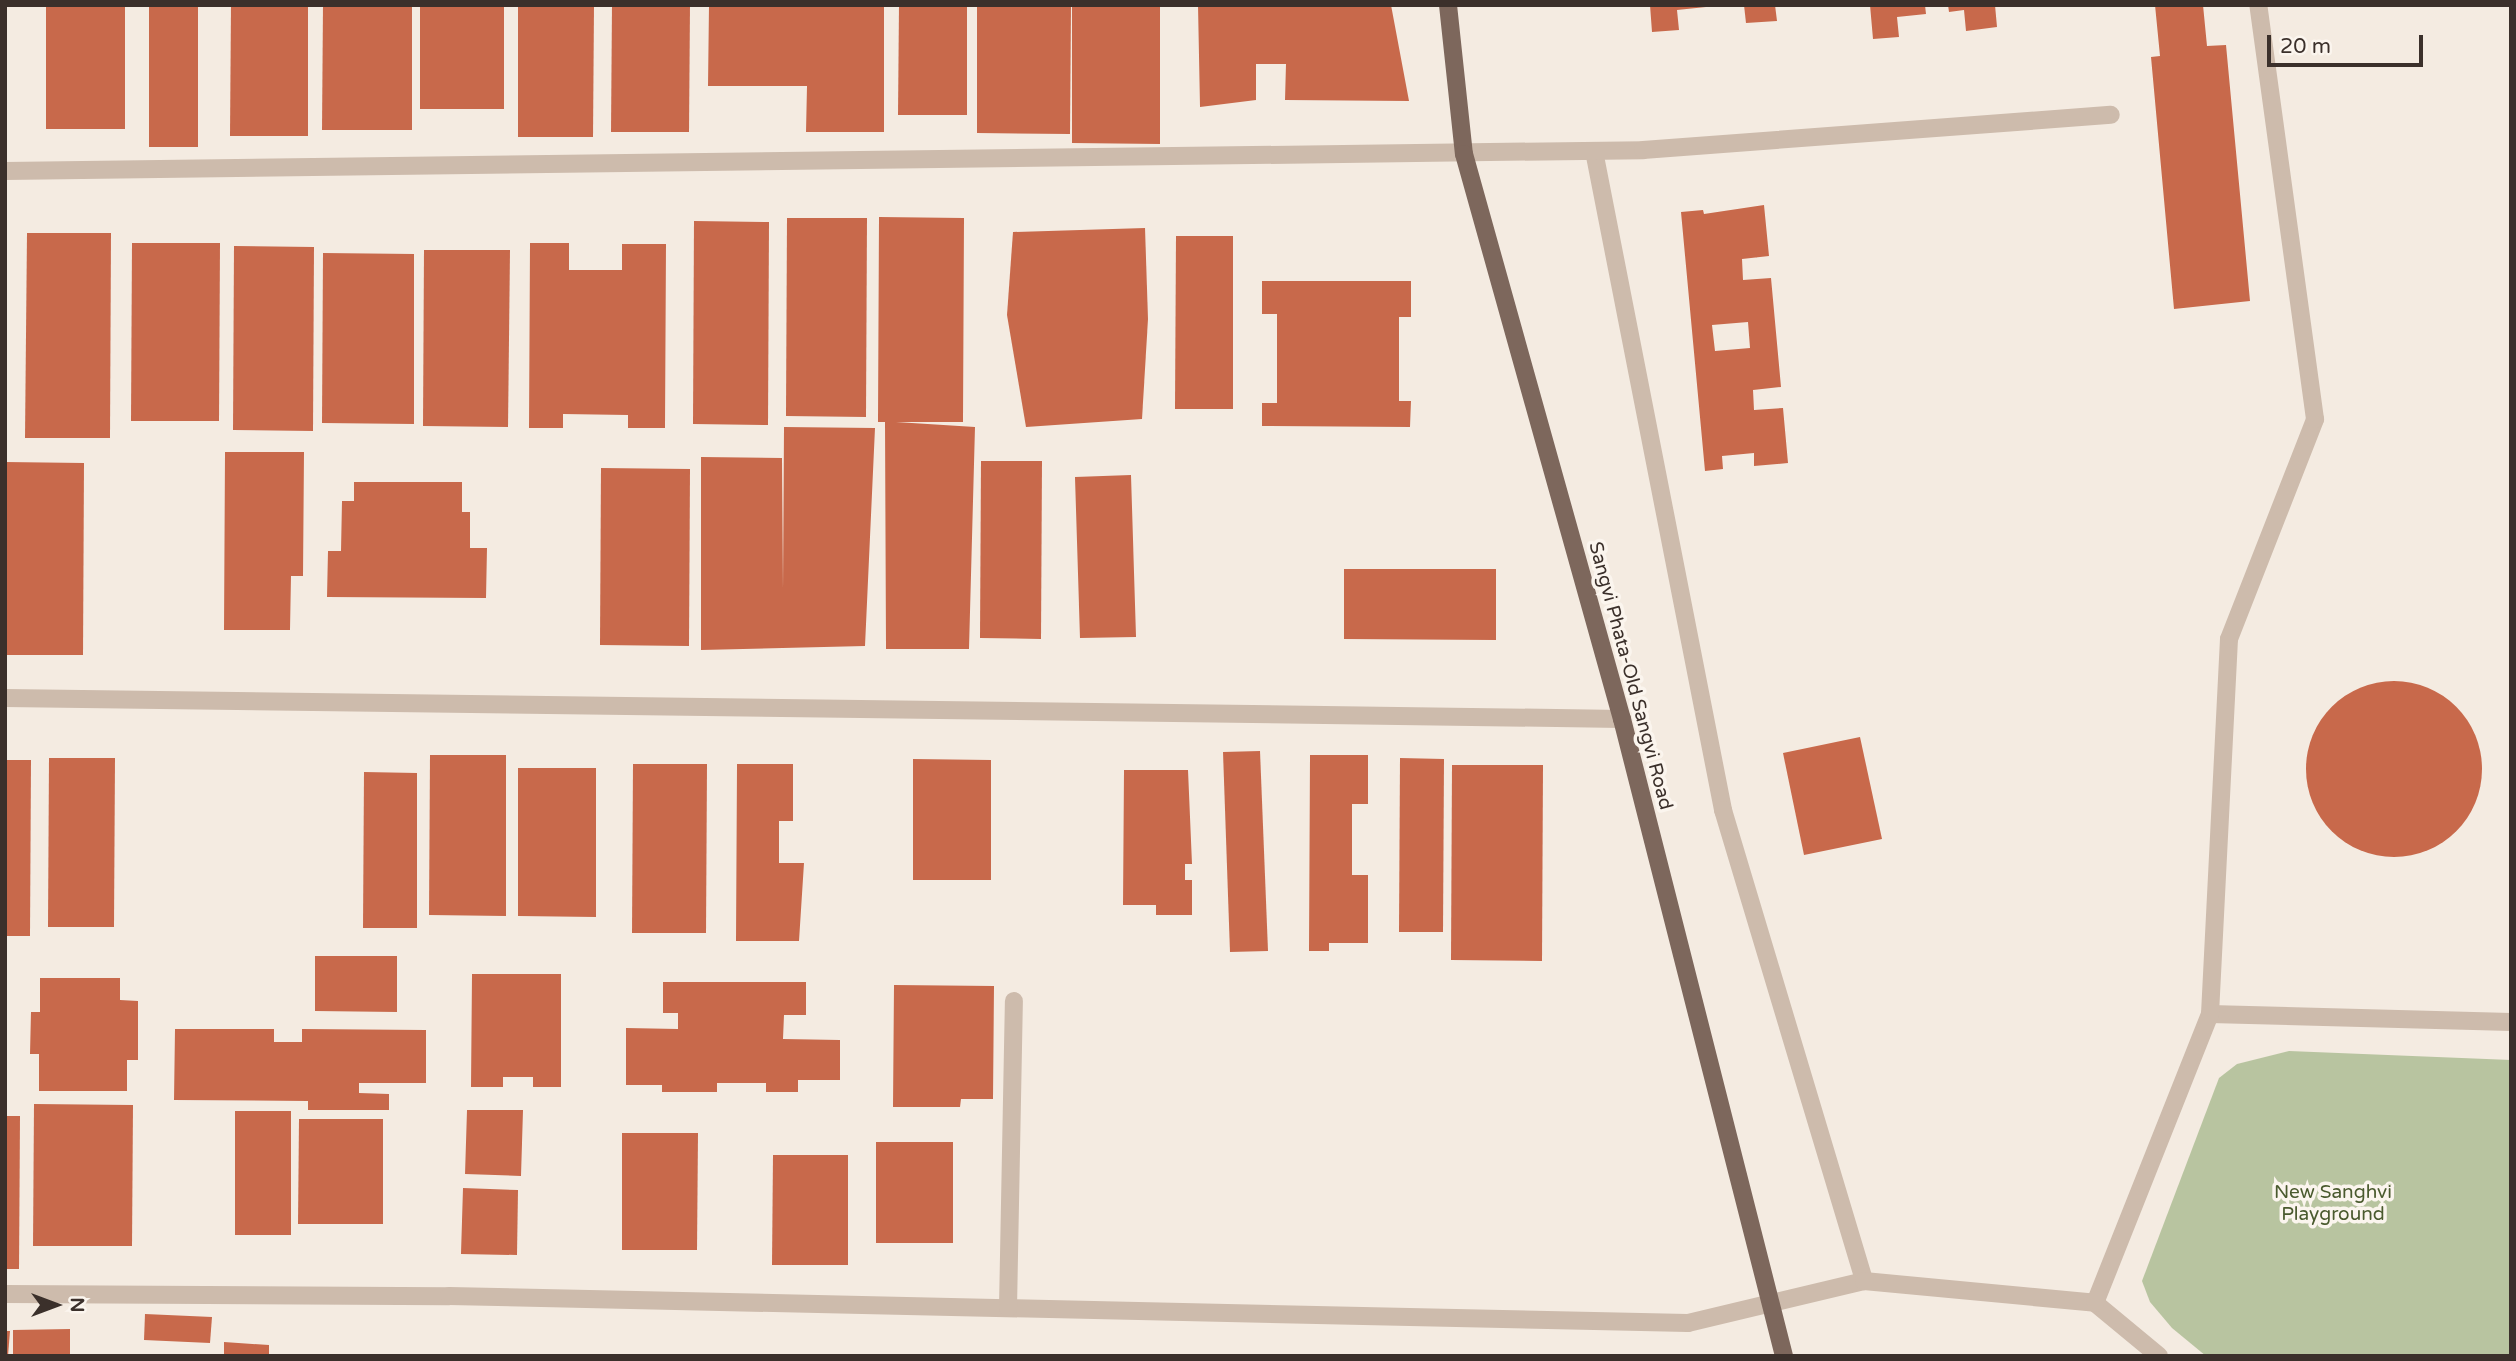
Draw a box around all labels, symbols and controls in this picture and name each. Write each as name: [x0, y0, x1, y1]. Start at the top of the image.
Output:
scale bar: [2271, 21, 2427, 65]
text: 20 m: [2280, 34, 2331, 59]
street label: Sangvi Phata-Old Sangvi Road: [1583, 540, 1677, 812]
park label: New Sanghvi Playground: [2274, 1182, 2392, 1226]
north arrow: [21, 1270, 91, 1340]
text: N: [66, 1297, 88, 1313]

